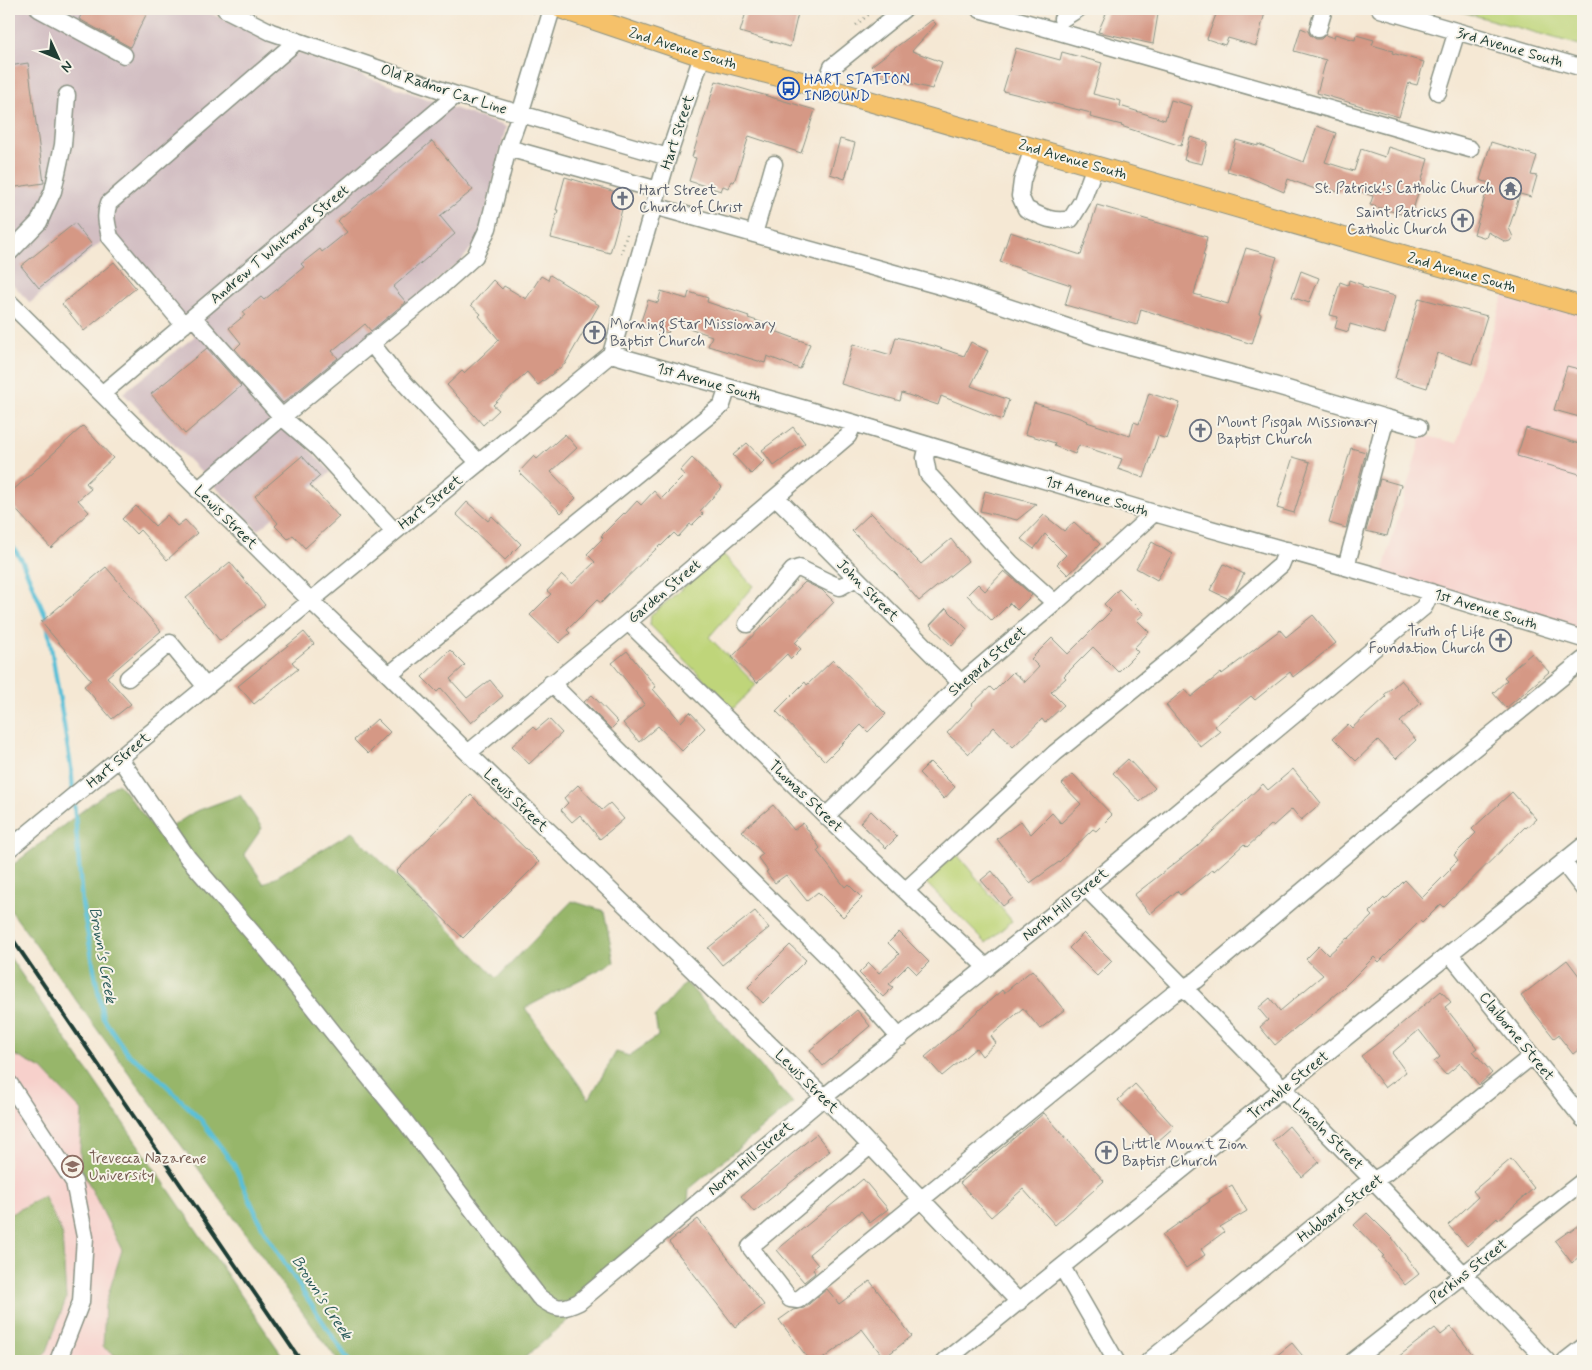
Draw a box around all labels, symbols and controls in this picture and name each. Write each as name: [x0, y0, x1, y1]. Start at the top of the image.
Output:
street label: 2nd Avenue South: [626, 23, 739, 75]
street label: 3rd Avenue South: [1454, 23, 1565, 73]
north arrow: [32, 32, 82, 82]
text: N: [57, 57, 76, 76]
street label: Old Radnor Car Line: [378, 60, 510, 120]
place label: HART STATION INBOUND: [804, 70, 910, 107]
bus stop icon: HART STATION INBOUND: [776, 76, 800, 100]
street label: Hart Street: [656, 92, 700, 172]
street label: 2nd Avenue South: [1016, 135, 1129, 185]
temple icon: St. Patrick's Catholic Church: [1498, 176, 1522, 200]
place label: St. Patrick's Catholic Church: [1315, 179, 1494, 199]
street label: Andrew T Whitmore Street: [206, 180, 354, 309]
place label: Hart Street Church of Christ: [639, 181, 743, 218]
church icon: Hart Street Church of Christ: [611, 187, 635, 211]
place label: Saint Patricks Catholic Church: [1347, 203, 1447, 240]
church icon: Saint Patricks Catholic Church: [1451, 209, 1475, 233]
street label: 2nd Avenue South: [1405, 248, 1518, 298]
place label: Morning Star Missionary Baptist Church: [610, 315, 776, 352]
church icon: Morning Star Missionary Baptist Church: [582, 321, 606, 345]
street label: 1st Avenue South: [654, 359, 763, 407]
place label: Mount Pisgah Missionary Baptist Church: [1217, 413, 1378, 450]
church icon: Mount Pisgah Missionary Baptist Church: [1189, 419, 1213, 443]
street label: Hart Street: [394, 470, 467, 535]
street label: 1st Avenue South: [1042, 472, 1151, 522]
street label: Lewis Street: [189, 481, 262, 554]
street label: Garden Street: [624, 555, 706, 628]
street label: John Street: [832, 555, 903, 626]
street label: 1st Avenue South: [1431, 585, 1540, 635]
street label: Shepard Street: [944, 622, 1031, 701]
place label: Truth of Life Foundation Church: [1369, 622, 1485, 659]
church icon: Truth of Life Foundation Church: [1489, 628, 1513, 652]
street label: Hart Street: [82, 728, 155, 793]
street label: Thomas Street: [764, 756, 847, 837]
street label: Lewis Street: [479, 765, 552, 837]
street label: North Hill Street: [1018, 864, 1113, 946]
water label: Brown's Creek: [84, 906, 121, 1006]
street label: Claiborne Street: [1474, 988, 1558, 1085]
street label: Lewis Street: [770, 1045, 843, 1118]
street label: Trimble Street: [1244, 1047, 1333, 1125]
street label: Lincoln Street: [1287, 1095, 1367, 1175]
street label: North Hill Street: [704, 1117, 798, 1200]
place label: Little Mount Zion Baptist Church: [1122, 1135, 1249, 1172]
church icon: Little Mount Zion Baptist Church: [1094, 1141, 1118, 1165]
place label: Trevecca Nazarene University: [89, 1149, 207, 1186]
school or university icon: Trevecca Nazarene University: [61, 1155, 85, 1179]
street label: Hubbard Street: [1294, 1170, 1388, 1248]
street label: Perkins Street: [1425, 1235, 1512, 1309]
water label: Brown's Creek: [287, 1252, 357, 1345]

